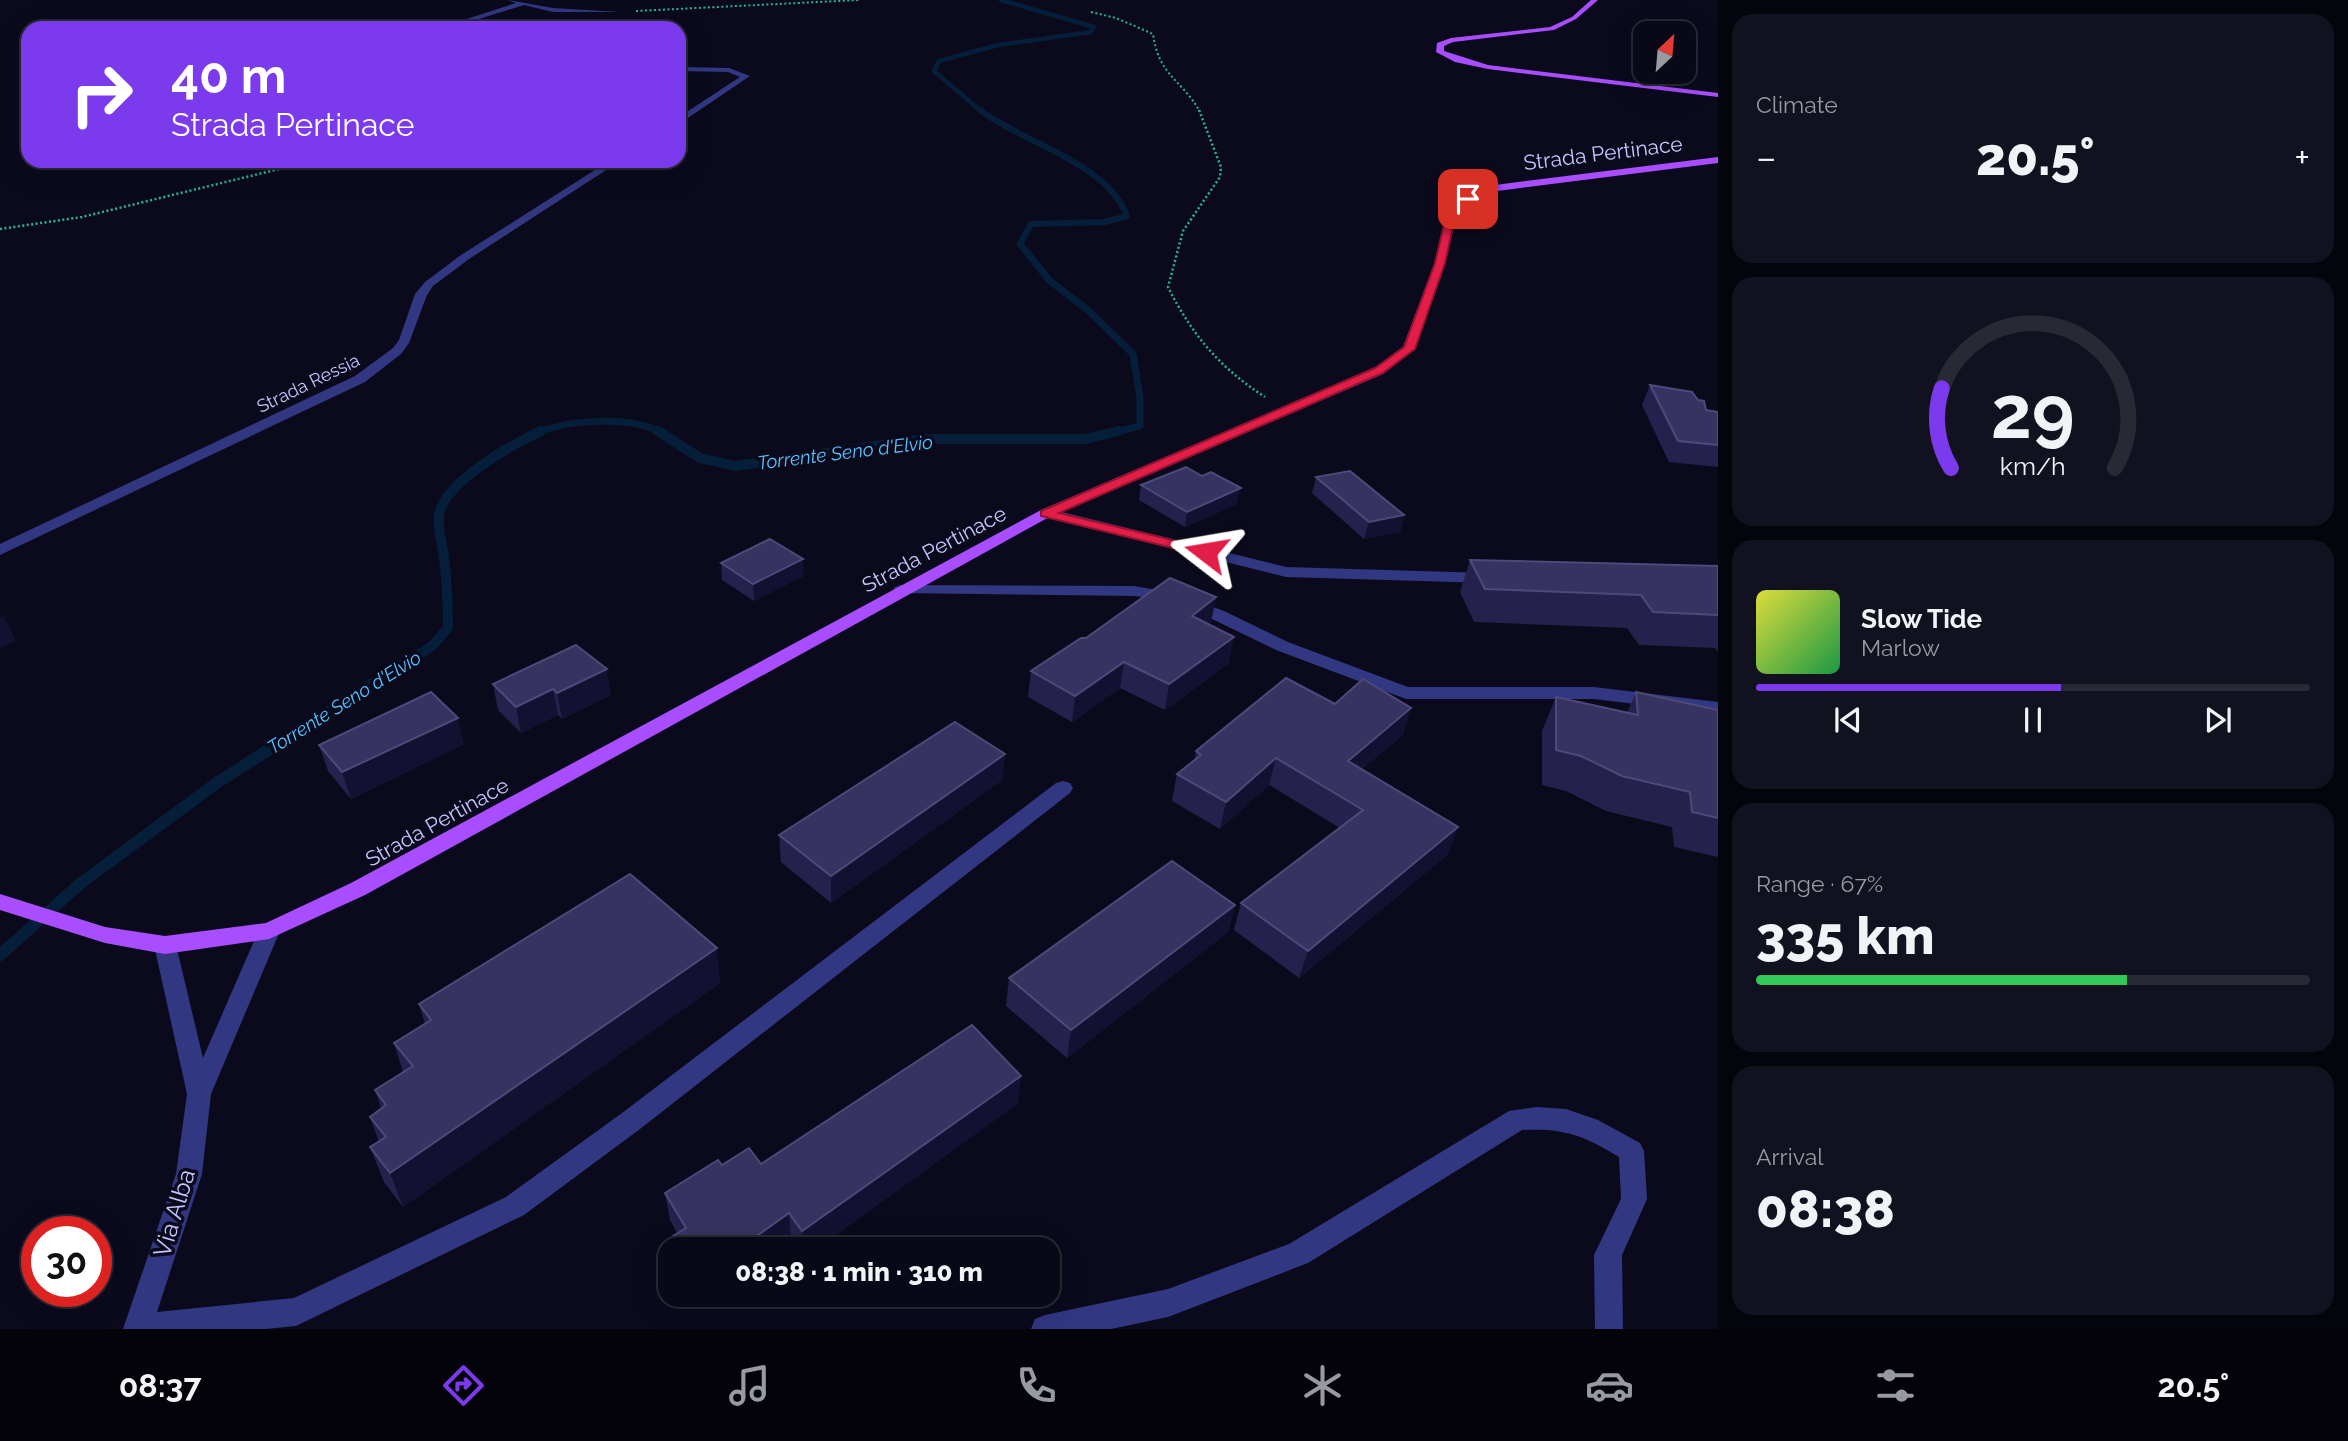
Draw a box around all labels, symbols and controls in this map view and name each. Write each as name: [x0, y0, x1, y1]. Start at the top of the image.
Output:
north arrow: [1633, 21, 1696, 84]
map controls: [1633, 21, 1696, 84]
text: 40 m: [171, 47, 286, 104]
icon: right: [56, 49, 147, 140]
text: Climate: [1756, 91, 1838, 118]
text: Strada Pertinace: [171, 106, 415, 143]
text: 20.5°: [1976, 126, 2095, 187]
street label: Strada Pertinace: [1522, 131, 1684, 175]
text: −: [1756, 135, 1776, 180]
text: +: [2294, 135, 2310, 180]
pin: [1438, 169, 1498, 229]
icon: arrive: [1449, 180, 1487, 218]
street label: Strada Ressia: [253, 349, 363, 417]
text: 29: [1991, 370, 2075, 455]
water label: Torrente Seno d'Elvio: [756, 430, 934, 474]
text: km/h: [2000, 450, 2066, 480]
street label: Strada Pertinace: [858, 500, 1010, 598]
position arrow: [1169, 515, 1243, 589]
text: Slow Tide: [1861, 604, 1982, 634]
text: Marlow: [1861, 634, 1940, 661]
water label: Torrente Seno d'Elvio: [263, 646, 425, 758]
icon: previous: [1829, 701, 1867, 739]
icon: pause: [2014, 701, 2052, 739]
icon: next: [2199, 701, 2237, 739]
street label: Strada Pertinace: [361, 772, 513, 872]
text: Range · 67%: [1756, 870, 1883, 897]
text: 335 km: [1756, 905, 1935, 966]
text: Arrival: [1756, 1143, 1823, 1170]
street label: Via Alba: [147, 1165, 201, 1261]
text: 08:38: [1756, 1178, 1895, 1239]
speed limit sign: 30: [21, 1216, 112, 1307]
text: 08:38 · 1 min · 310 m: [735, 1257, 983, 1287]
icon: directions: [439, 1361, 488, 1410]
icon: music: [725, 1361, 774, 1410]
icon: phone: [1012, 1361, 1061, 1410]
icon: climate: [1298, 1361, 1347, 1410]
icon: car: [1585, 1361, 1634, 1410]
icon: filters: [1871, 1361, 1920, 1410]
text: 08:37: [119, 1367, 201, 1404]
text: 20.5°: [2157, 1367, 2229, 1404]

